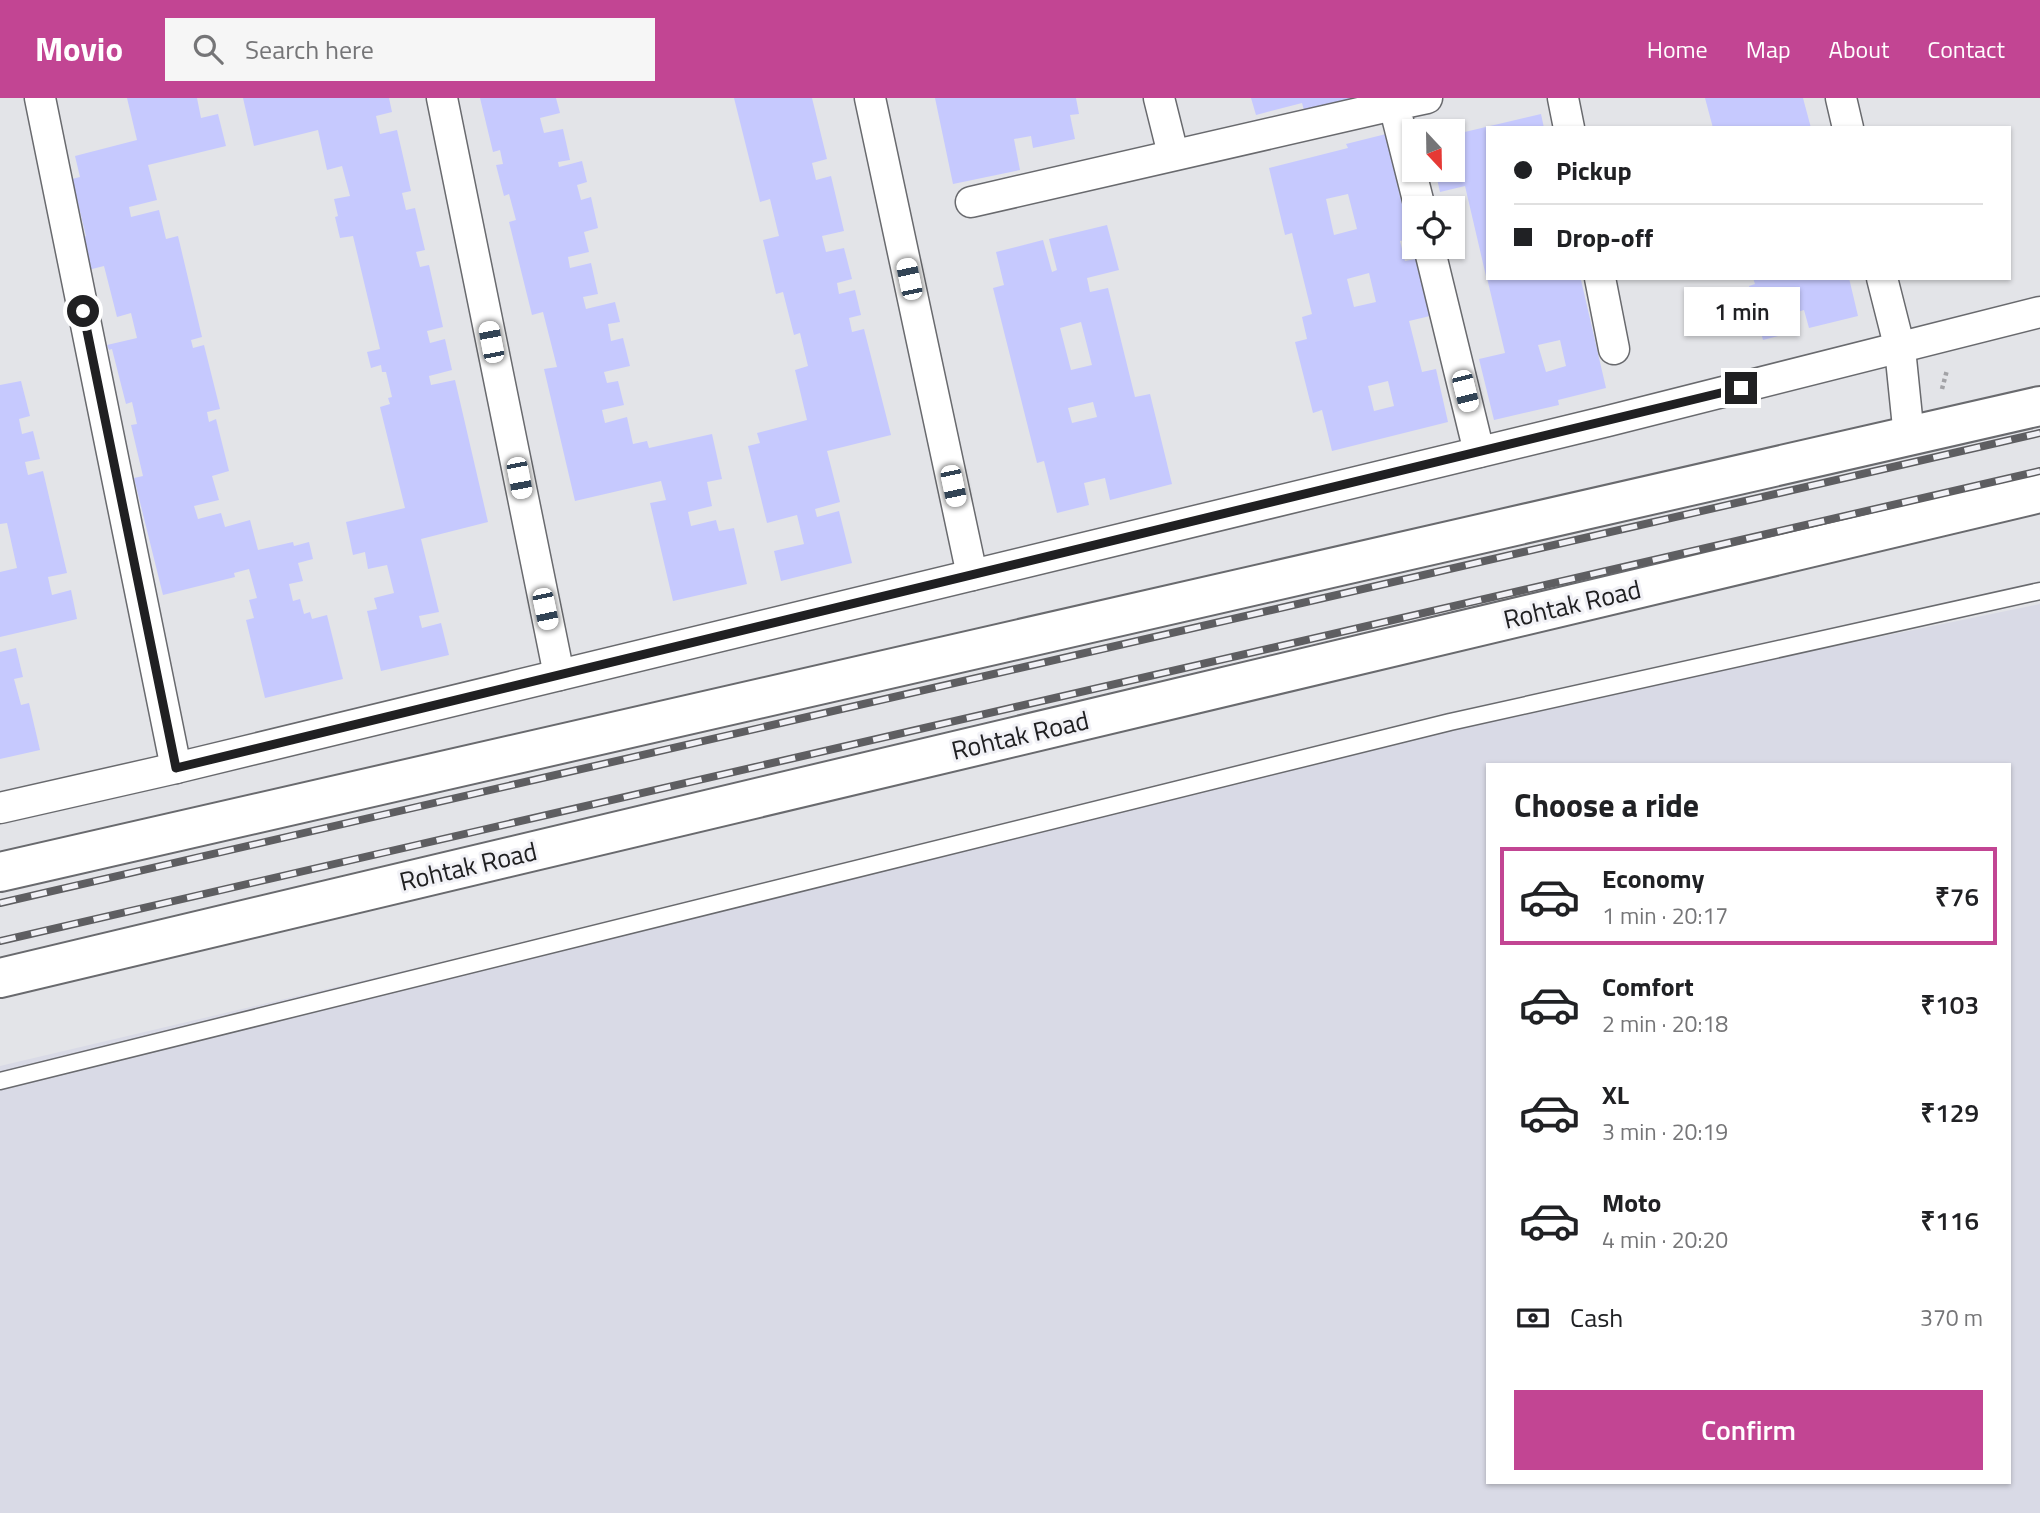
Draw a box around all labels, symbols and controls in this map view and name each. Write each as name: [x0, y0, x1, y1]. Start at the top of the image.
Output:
search box: [165, 18, 655, 81]
text: Movio: [35, 24, 123, 74]
icon: search: [189, 30, 227, 68]
text: Search here: [245, 30, 374, 69]
text: Home: [1647, 31, 1708, 67]
text: Map: [1746, 31, 1791, 67]
text: About: [1829, 31, 1889, 67]
text: Contact: [1927, 31, 2005, 67]
north arrow: [1402, 119, 1465, 182]
map controls: [1402, 119, 1465, 259]
text: Pickup: [1556, 151, 1632, 190]
button: locate: [1402, 196, 1465, 259]
text: Drop-off: [1556, 218, 1653, 257]
car: [895, 256, 924, 302]
callout: 1 min: [1683, 286, 1799, 336]
text: 1 min: [1714, 294, 1770, 329]
route start: [67, 295, 99, 327]
car: [477, 319, 506, 365]
car: [1450, 368, 1481, 414]
route end: [1725, 372, 1757, 404]
car: [505, 455, 534, 501]
car: [939, 463, 968, 509]
street label: Rohtak Road: [1499, 569, 1645, 639]
car: [531, 586, 560, 632]
street label: Rohtak Road: [947, 700, 1093, 770]
text: Choose a ride: [1514, 781, 1699, 829]
street label: Rohtak Road: [395, 831, 541, 901]
text: Economy: [1602, 859, 1704, 898]
icon: car: [1518, 865, 1581, 928]
text: ₹76: [1935, 877, 1979, 916]
text: 1 min · 20:17: [1602, 898, 1728, 933]
text: Comfort: [1602, 967, 1694, 1006]
icon: car: [1518, 973, 1581, 1036]
text: ₹103: [1920, 985, 1979, 1024]
text: 2 min · 20:18: [1602, 1006, 1728, 1041]
text: XL: [1602, 1075, 1629, 1114]
icon: car: [1518, 1081, 1581, 1144]
text: ₹129: [1920, 1093, 1979, 1132]
text: 3 min · 20:19: [1602, 1114, 1728, 1149]
text: Moto: [1602, 1183, 1661, 1222]
icon: car: [1518, 1189, 1581, 1252]
text: ₹116: [1920, 1201, 1979, 1240]
text: 4 min · 20:20: [1602, 1222, 1728, 1257]
text: Cash: [1570, 1298, 1623, 1337]
icon: cash: [1514, 1299, 1552, 1337]
text: 370 m: [1920, 1300, 1983, 1335]
button: Confirm: [1514, 1390, 1983, 1470]

